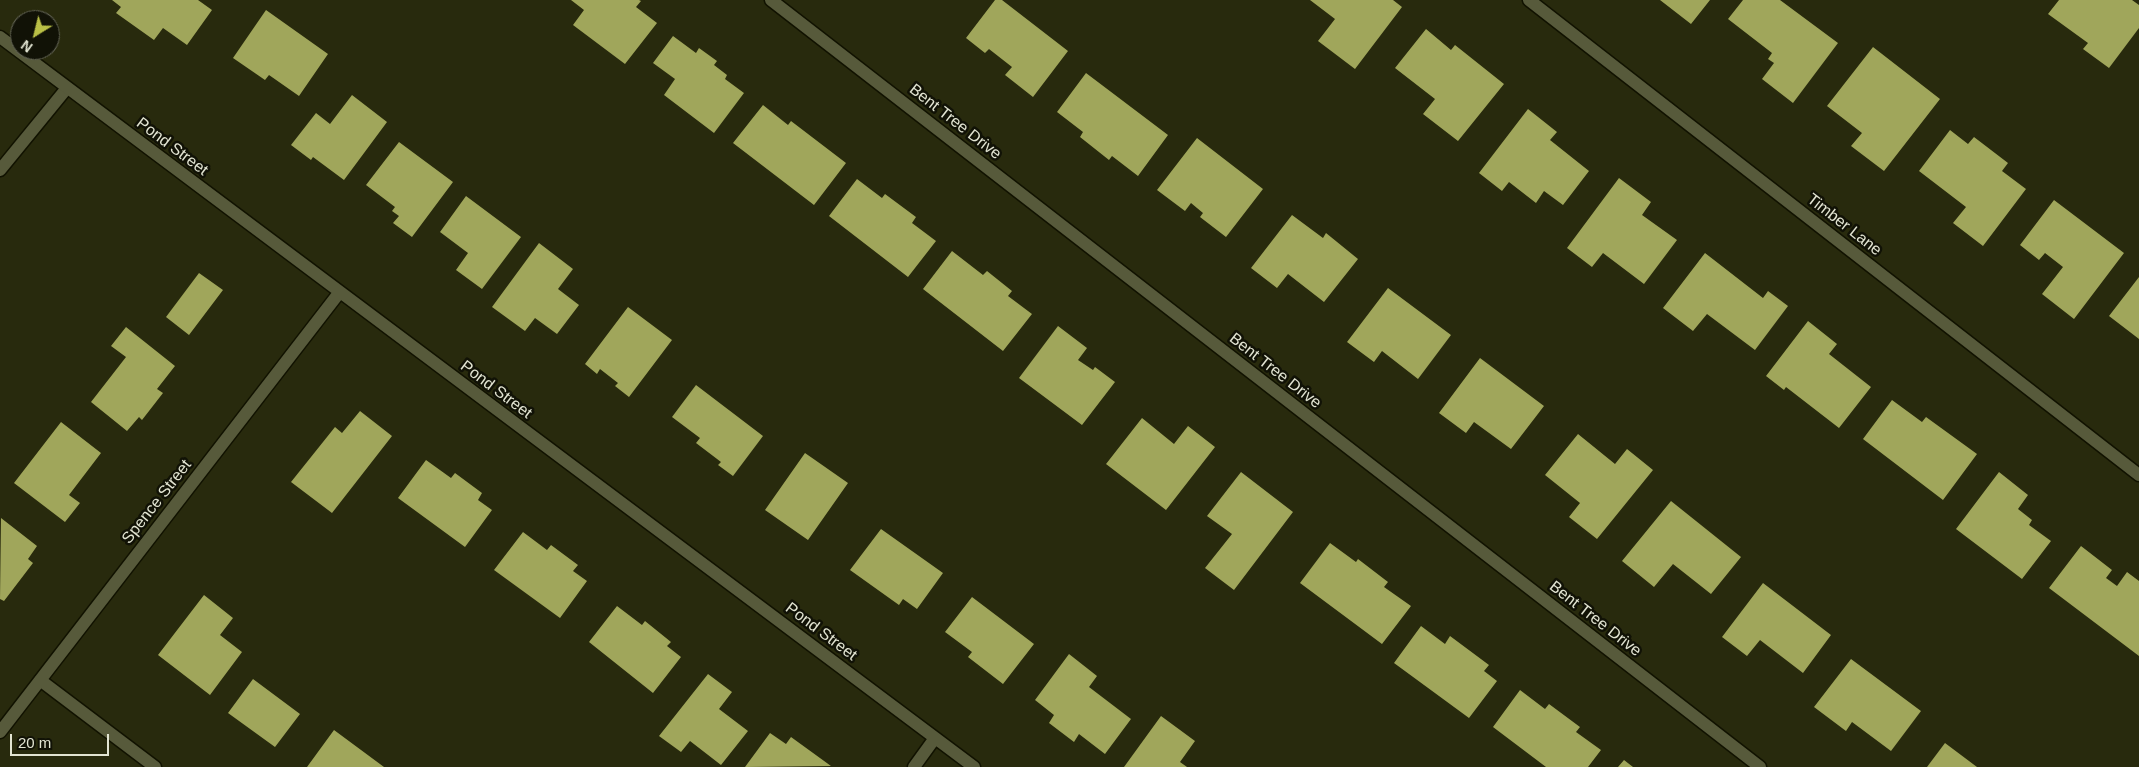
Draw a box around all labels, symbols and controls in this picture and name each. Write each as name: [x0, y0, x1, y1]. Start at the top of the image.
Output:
north arrow: [10, 10, 60, 60]
text: N: [18, 37, 36, 56]
street label: Bent Tree Drive: [905, 80, 1005, 164]
street label: Pond Street: [132, 114, 212, 180]
street label: Timber Lane: [1803, 190, 1885, 260]
street label: Bent Tree Drive: [1225, 329, 1325, 413]
street label: Pond Street: [456, 357, 536, 423]
street label: Spence Street: [118, 456, 196, 548]
street label: Bent Tree Drive: [1545, 577, 1645, 661]
street label: Pond Street: [781, 599, 861, 665]
scale bar: [12, 724, 111, 756]
text: 20 m: [18, 734, 51, 751]

